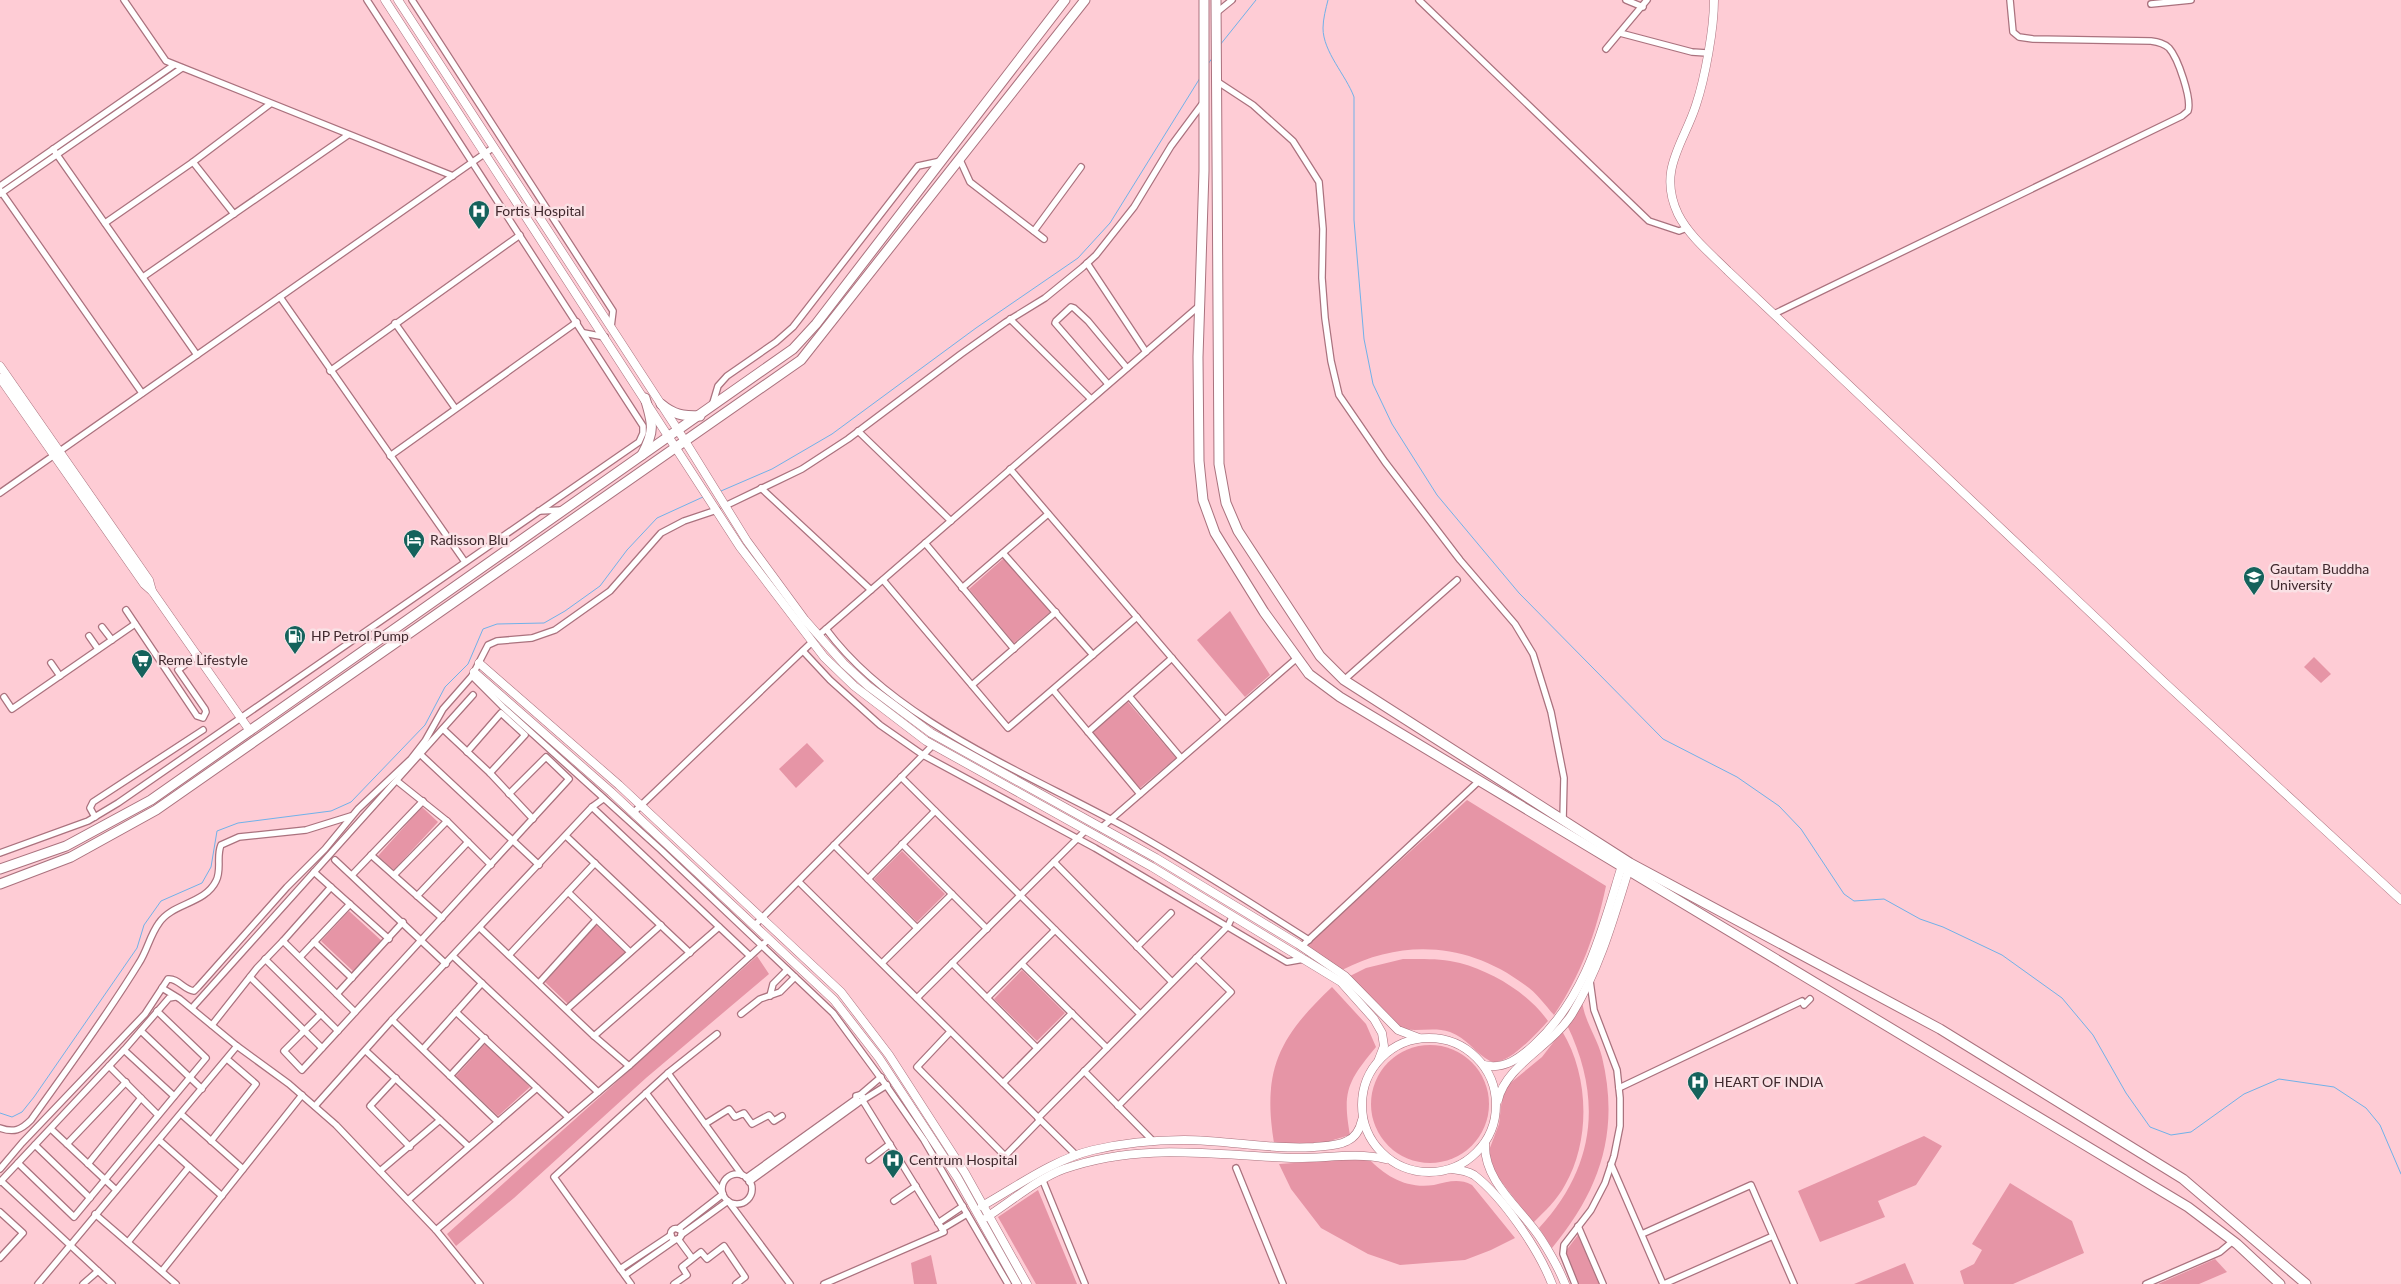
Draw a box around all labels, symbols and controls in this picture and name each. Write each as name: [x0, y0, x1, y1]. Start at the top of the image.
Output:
hospital icon: Fortis Hospital: [467, 199, 491, 230]
place label: Fortis Hospital: [495, 202, 585, 219]
hotel icon: Radisson Blu: [402, 528, 426, 559]
place label: Radisson Blu: [430, 531, 508, 548]
place label: Gautam Buddha University: [2270, 560, 2369, 593]
school or university icon: Gautam Buddha University: [2242, 565, 2266, 596]
fuel station icon: HP Petrol Pump: [283, 624, 307, 655]
place label: HP Petrol Pump: [311, 627, 409, 644]
supermarket icon: Reme Lifestyle: [130, 648, 154, 679]
place label: Reme Lifestyle: [158, 651, 248, 668]
hospital icon: HEART OF INDIA: [1686, 1070, 1710, 1101]
place label: HEART OF INDIA: [1714, 1073, 1824, 1090]
hospital icon: Centrum Hospital: [881, 1148, 905, 1179]
place label: Centrum Hospital: [909, 1151, 1017, 1168]

